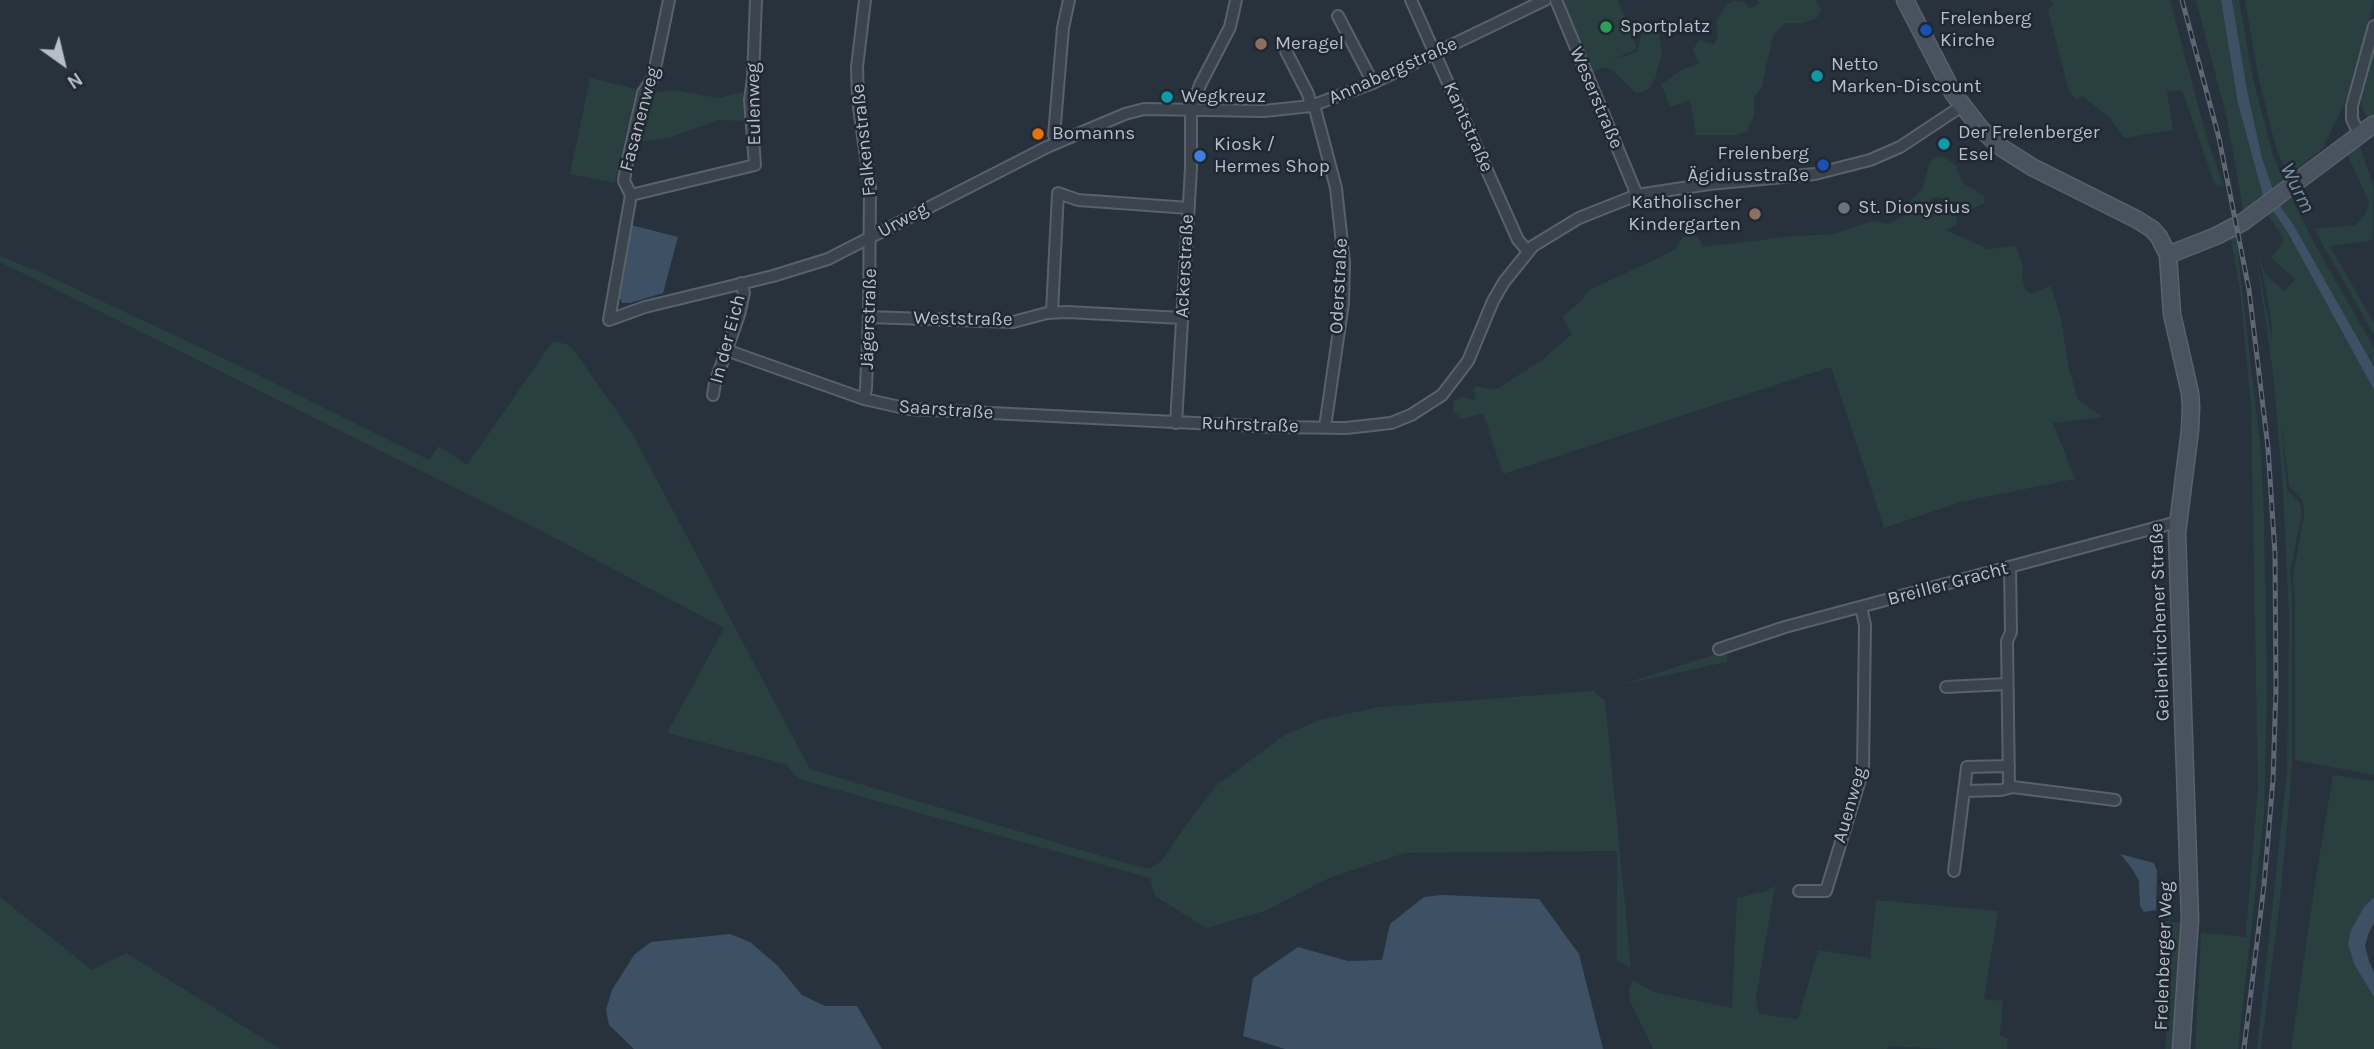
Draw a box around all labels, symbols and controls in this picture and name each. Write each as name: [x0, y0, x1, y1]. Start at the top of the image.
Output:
place label: Frelenberg Kirche: [1940, 8, 2031, 52]
place label: Sportplatz: [1620, 16, 1710, 38]
marker: Sportplatz: [1598, 19, 1614, 35]
marker: Frelenberg Kirche: [1918, 22, 1934, 38]
north arrow: [28, 28, 98, 98]
street label: Annabergstraße: [1325, 32, 1461, 110]
place label: Meragel: [1275, 33, 1344, 55]
marker: Meragel: [1253, 36, 1269, 52]
street label: Weserstraße: [1564, 44, 1628, 152]
place label: Netto Marken-Discount: [1831, 54, 1981, 98]
street label: Eulenweg: [742, 62, 766, 146]
street label: Fasanenweg: [615, 64, 665, 174]
text: N: [63, 67, 87, 93]
marker: Netto Marken-Discount: [1809, 68, 1825, 84]
street label: Kantstraße: [1438, 78, 1498, 176]
street label: Falkenstraße: [847, 83, 881, 197]
place label: Wegkreuz: [1181, 86, 1266, 108]
marker: Wegkreuz: [1159, 89, 1175, 105]
place label: Der Frelenberger Esel: [1958, 122, 2100, 166]
place label: Bomanns: [1052, 123, 1135, 145]
marker: Bomanns: [1030, 126, 1046, 142]
place label: Kiosk / Hermes Shop: [1214, 134, 1330, 178]
marker: Der Frelenberger Esel: [1936, 136, 1952, 152]
place label: Frelenberg Ägidiusstraße: [1687, 143, 1809, 187]
marker: Kiosk / Hermes Shop: [1192, 148, 1208, 164]
marker: Frelenberg Ägidiusstraße: [1815, 157, 1831, 173]
water label: Wurm: [2274, 159, 2320, 217]
place label: Katholischer Kindergarten: [1628, 192, 1741, 236]
street label: Urweg: [874, 197, 932, 243]
place label: St. Dionysius: [1858, 197, 1971, 219]
marker: St. Dionysius: [1836, 200, 1852, 216]
marker: Katholischer Kindergarten: [1747, 206, 1763, 222]
street label: Ackerstraße: [1171, 214, 1199, 318]
street label: Oderstraße: [1325, 237, 1353, 335]
street label: Jägerstraße: [856, 268, 882, 370]
street label: In der Eich: [705, 292, 751, 386]
street label: Weststraße: [913, 307, 1013, 331]
street label: Saarstraße: [898, 395, 994, 425]
street label: Ruhrstraße: [1201, 412, 1299, 438]
street label: Geilenkirchener Straße: [2145, 522, 2175, 722]
street label: Breiller Gracht: [1885, 557, 2011, 611]
street label: Auenweg: [1828, 764, 1872, 846]
street label: Frelenberger Weg: [2150, 881, 2178, 1031]

